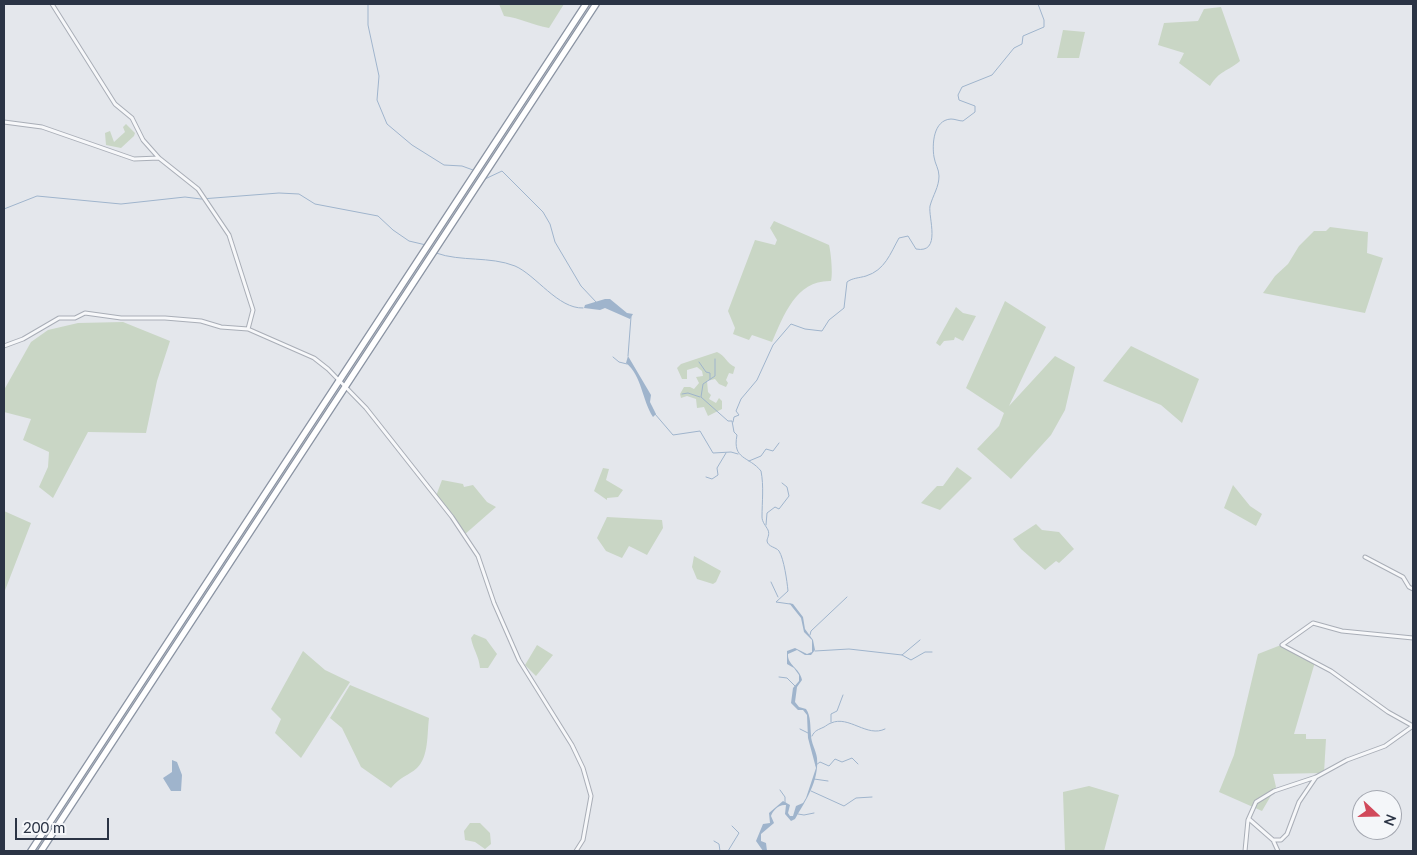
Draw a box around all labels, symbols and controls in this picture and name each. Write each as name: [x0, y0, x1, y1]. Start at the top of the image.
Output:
north arrow: [1352, 790, 1402, 840]
scale bar: [18, 808, 111, 840]
text: N: [1381, 812, 1400, 828]
text: 200 m: [23, 818, 65, 836]

